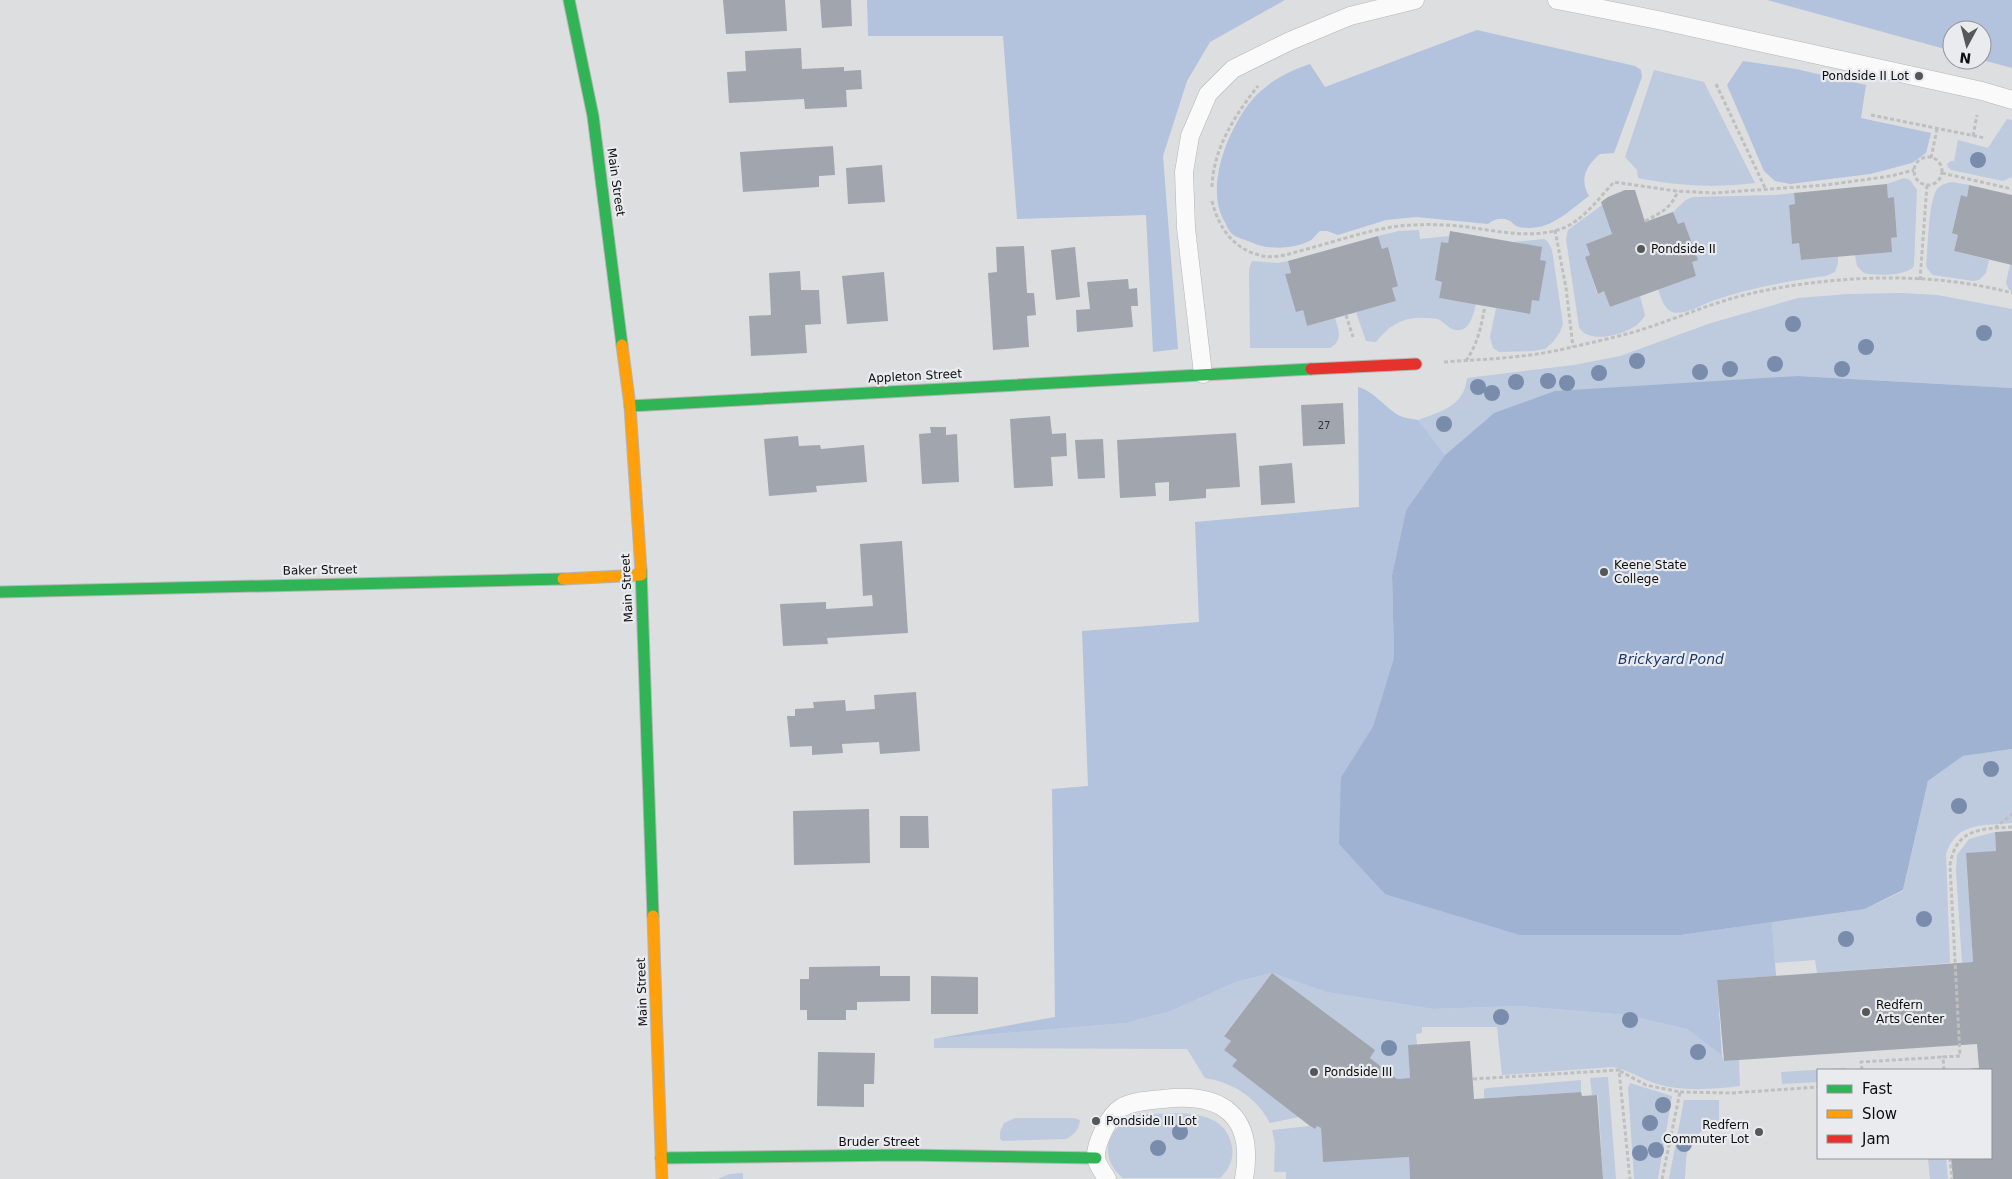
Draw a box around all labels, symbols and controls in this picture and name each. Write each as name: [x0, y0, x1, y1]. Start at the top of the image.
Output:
north arrow: [1942, 20, 1992, 70]
text: N: [1959, 49, 1972, 67]
place label: Pondside II Lot: [1822, 69, 1909, 83]
marker: Pondside II Lot: [1913, 70, 1925, 82]
street label: Main Street: [604, 147, 628, 217]
place label: Pondside II: [1651, 242, 1716, 256]
marker: Pondside II: [1635, 243, 1647, 255]
street label: Appleton Street: [868, 367, 963, 385]
house number: 27: [1318, 420, 1330, 431]
street label: Main Street: [618, 553, 636, 623]
place label: Keene State College: [1614, 558, 1687, 586]
street label: Baker Street: [283, 562, 358, 578]
marker: Keene State College: [1598, 566, 1610, 578]
water label: Brickyard Pond: [1618, 651, 1724, 667]
street label: Main Street: [634, 957, 650, 1027]
place label: Redfern Arts Center: [1876, 998, 1944, 1026]
marker: Redfern Arts Center: [1860, 1006, 1872, 1018]
place label: Pondside III: [1324, 1065, 1392, 1079]
marker: Pondside III: [1308, 1066, 1320, 1078]
legend: [1817, 1069, 1992, 1159]
text: Fast: [1862, 1080, 1892, 1098]
text: Slow: [1862, 1105, 1897, 1123]
place label: Pondside III Lot: [1106, 1114, 1197, 1128]
marker: Pondside III Lot: [1090, 1115, 1102, 1127]
place label: Redfern Commuter Lot: [1663, 1118, 1749, 1146]
marker: Redfern Commuter Lot: [1753, 1126, 1765, 1138]
text: Jam: [1861, 1130, 1890, 1148]
street label: Bruder Street: [839, 1135, 920, 1149]

